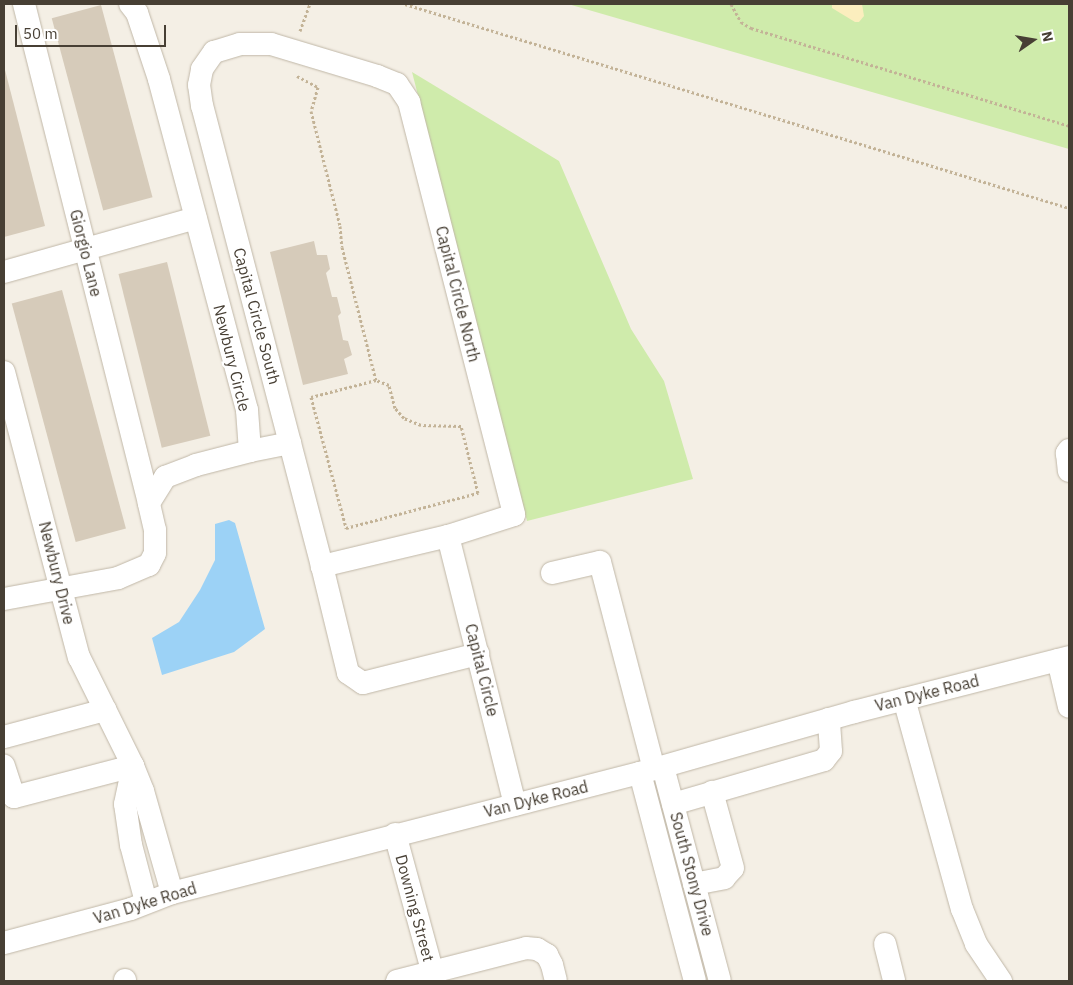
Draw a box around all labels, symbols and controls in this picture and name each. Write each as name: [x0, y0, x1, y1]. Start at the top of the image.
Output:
scale bar: [18, 15, 169, 47]
north arrow: [1008, 15, 1058, 65]
text: 50 m: [23, 24, 58, 43]
text: N: [1038, 30, 1058, 44]
street label: Giorgio Lane: [66, 207, 106, 299]
street label: Capital Circle North: [432, 224, 484, 364]
street label: Capital Circle South: [230, 246, 284, 386]
street label: Newbury Circle: [209, 303, 255, 413]
street label: Newbury Drive: [35, 519, 79, 627]
street label: Capital Circle: [461, 622, 503, 718]
street label: Van Dyke Road: [873, 671, 981, 715]
street label: Van Dyke Road: [482, 777, 590, 821]
street label: South Stony Drive: [666, 810, 718, 938]
street label: Downing Street: [391, 852, 439, 964]
street label: Van Dyke Road: [91, 878, 199, 928]

